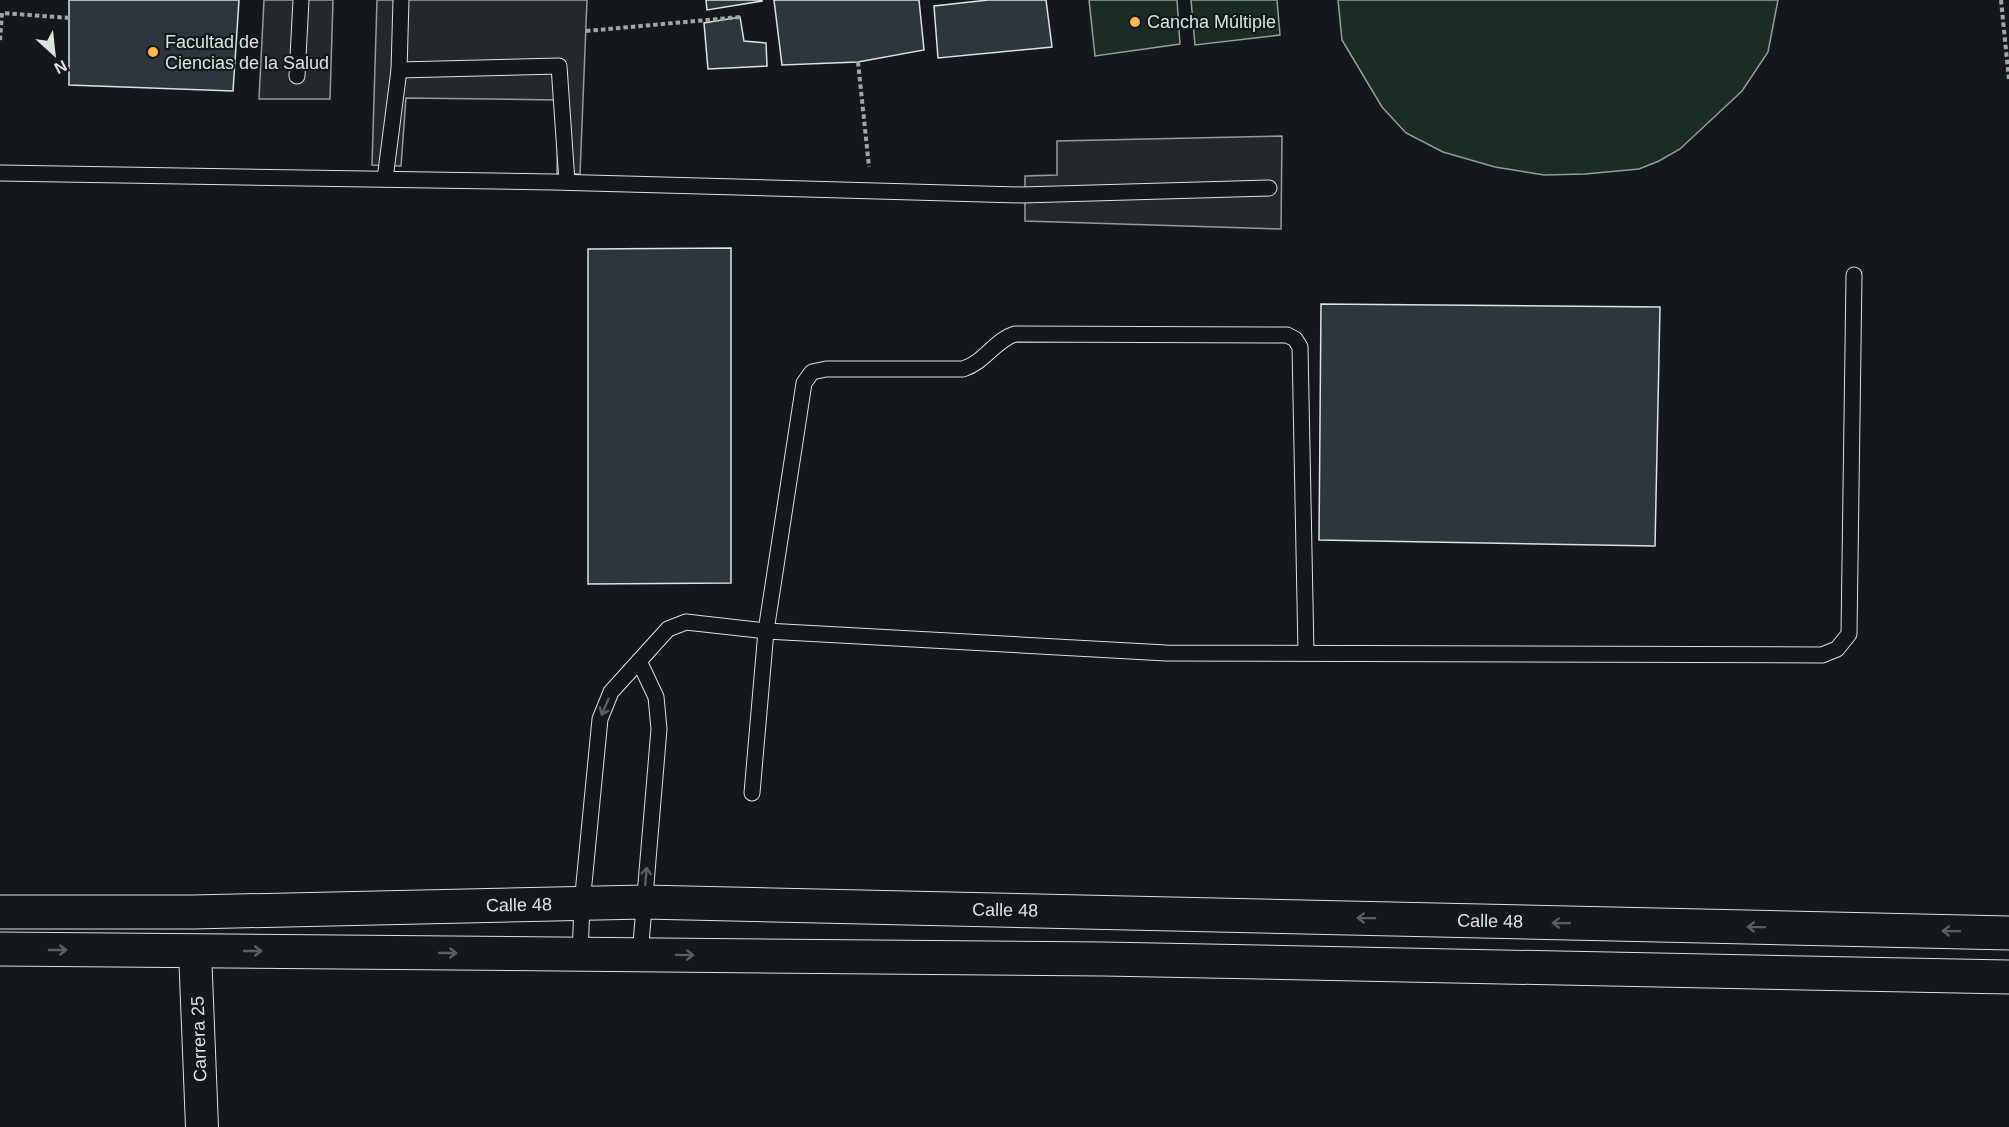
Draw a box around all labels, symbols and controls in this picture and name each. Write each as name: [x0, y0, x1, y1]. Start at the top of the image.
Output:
place label: Cancha Múltiple: [1147, 12, 1276, 32]
marker: Cancha Múltiple: [1128, 15, 1142, 29]
north arrow: [24, 24, 84, 84]
place label: Facultad de Ciencias de la Salud: [165, 32, 329, 73]
marker: Facultad de Ciencias de la Salud: [146, 45, 160, 59]
text: N: [52, 57, 70, 77]
one-way arrow: [599, 698, 610, 716]
one-way arrow: [641, 866, 652, 886]
street label: Calle 48: [486, 894, 552, 916]
street label: Calle 48: [972, 899, 1038, 921]
street label: Calle 48: [1457, 910, 1523, 932]
one-way arrow: [1356, 913, 1376, 924]
one-way arrow: [1551, 917, 1571, 928]
one-way arrow: [1746, 921, 1766, 933]
one-way arrow: [1941, 926, 1961, 937]
one-way arrow: [48, 944, 68, 956]
one-way arrow: [243, 946, 263, 957]
one-way arrow: [438, 947, 458, 959]
one-way arrow: [675, 949, 695, 961]
street label: Carrera 25: [188, 996, 210, 1082]

